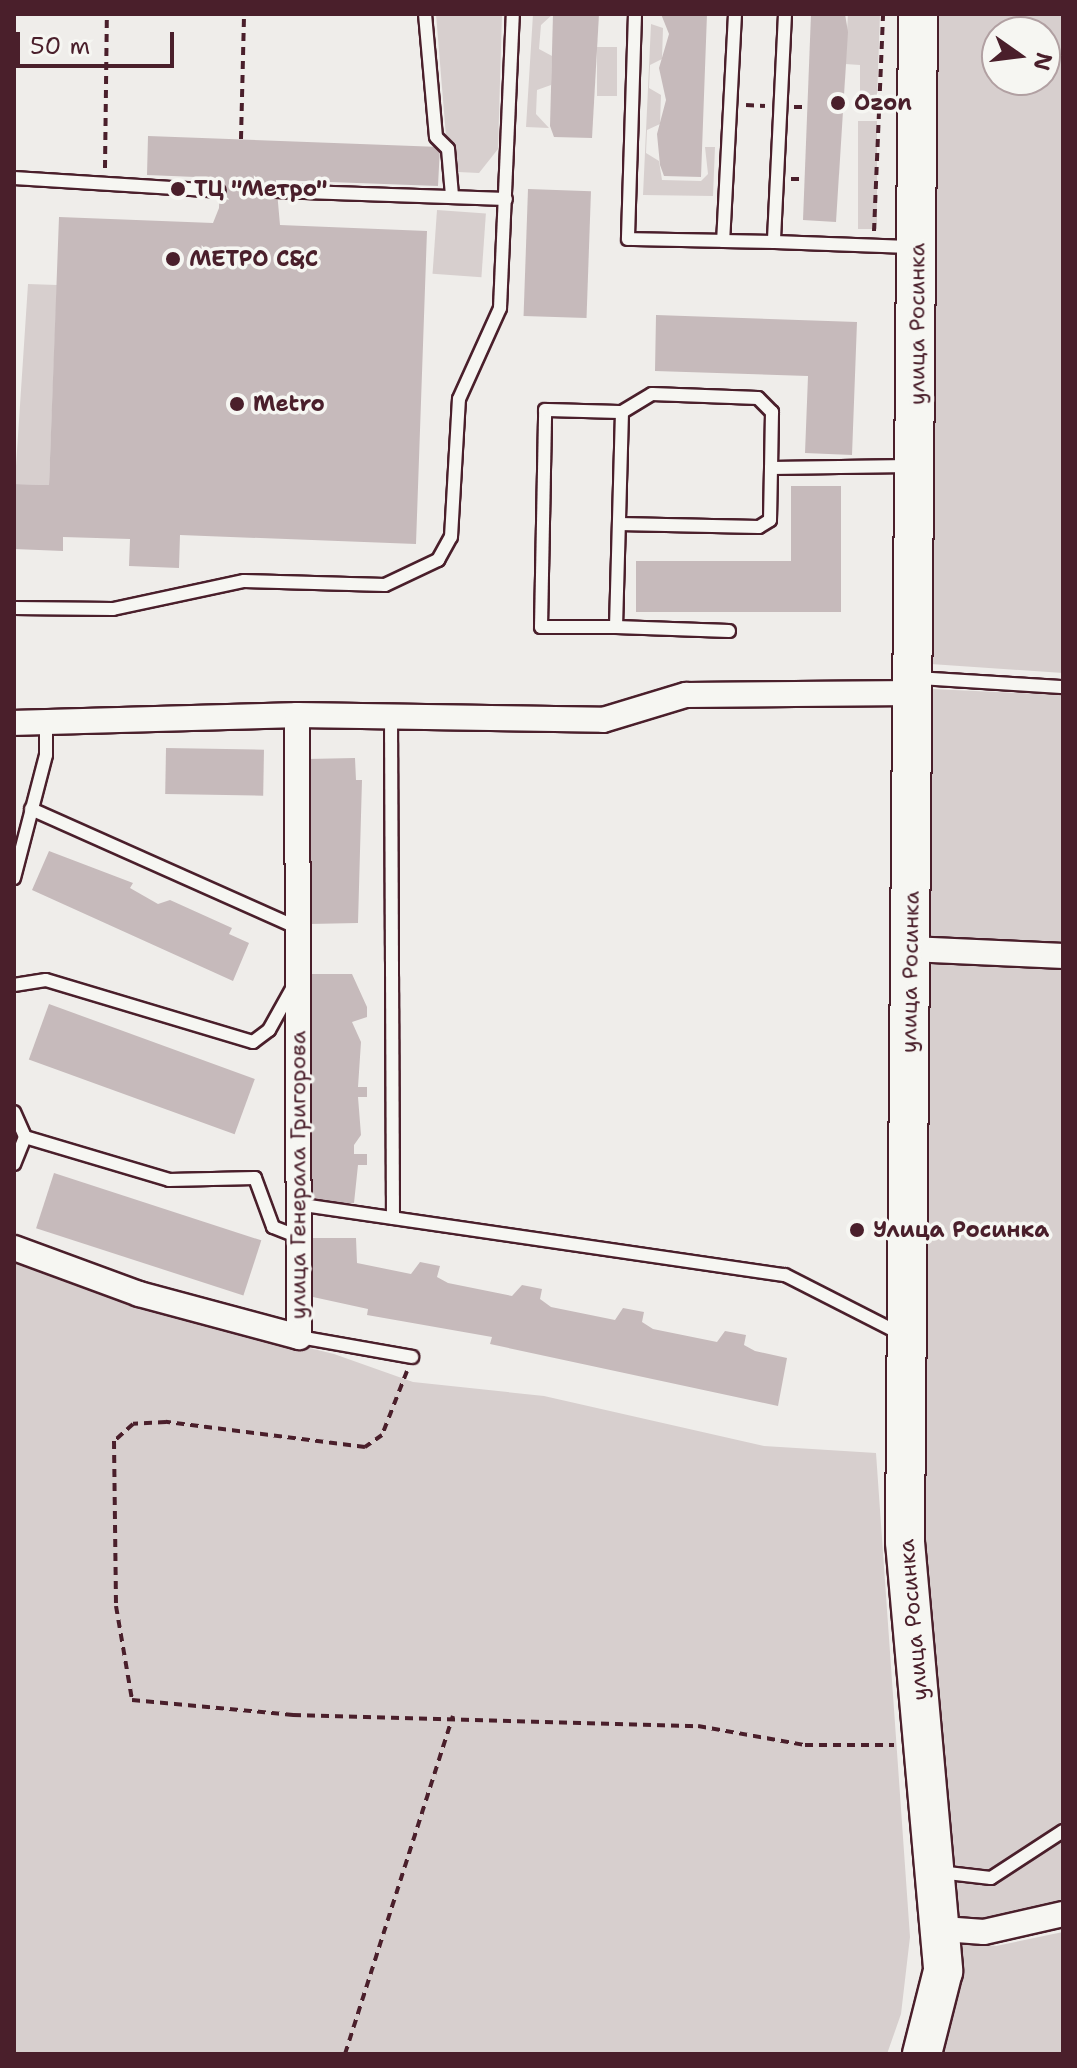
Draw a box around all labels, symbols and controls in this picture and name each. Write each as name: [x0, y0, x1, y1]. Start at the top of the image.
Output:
scale bar: [20, 16, 178, 66]
north arrow: [981, 16, 1061, 96]
text: 50 m: [30, 30, 90, 62]
text: N: [1027, 49, 1059, 73]
place label: Ozon: [854, 90, 912, 116]
marker: Ozon: [829, 94, 847, 112]
place label: ТЦ "Метро": [194, 176, 327, 202]
marker: ТЦ "Метро": [169, 180, 187, 198]
street label: улица Росинка: [904, 243, 930, 405]
place label: МЕТРО С&С: [189, 246, 318, 272]
marker: МЕТРО С&С: [164, 250, 182, 268]
place label: Metro: [253, 391, 325, 417]
marker: Metro: [228, 395, 246, 413]
street label: улица Росинка: [895, 891, 925, 1053]
street label: улица Генерала Григорова: [285, 1031, 311, 1319]
place label: Улица Росинка: [873, 1217, 1049, 1243]
marker: Улица Росинка: [848, 1221, 866, 1239]
street label: улица Росинка: [893, 1538, 933, 1702]

